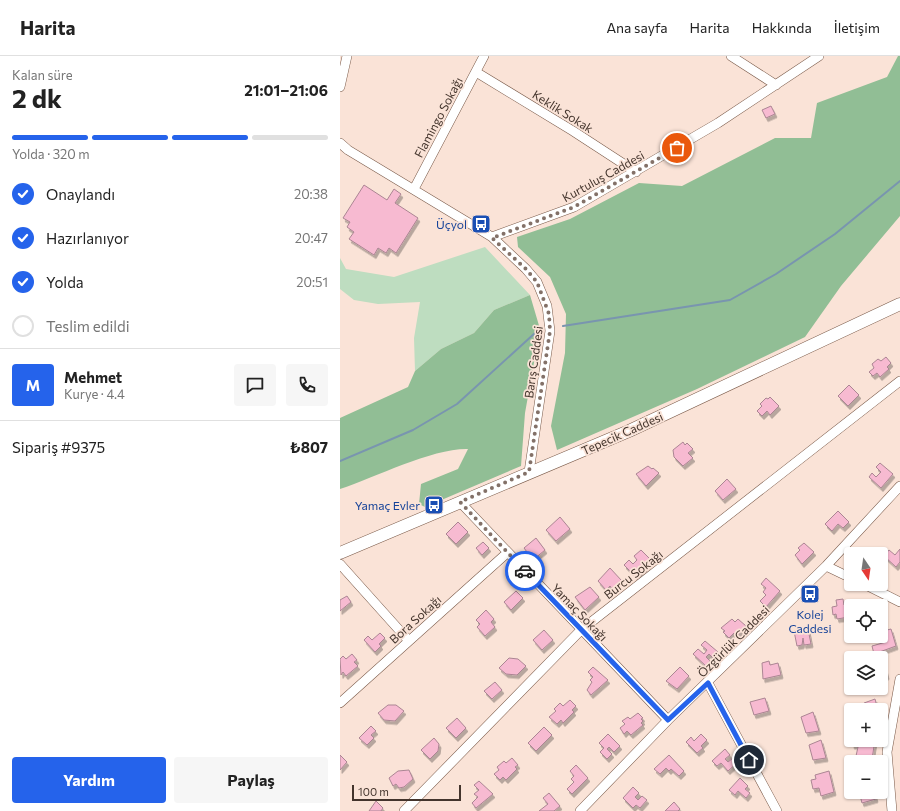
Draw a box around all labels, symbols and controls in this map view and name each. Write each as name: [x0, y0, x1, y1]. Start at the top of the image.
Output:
text: Harita: [20, 16, 75, 39]
text: Ana sayfa: [606, 19, 668, 36]
text: Harita: [690, 19, 730, 36]
text: Hakkında: [752, 19, 812, 36]
text: İletişim: [834, 19, 880, 36]
text: Kalan süre: [12, 67, 73, 83]
street label: Flamingo Sokağı: [411, 74, 465, 160]
text: 21:01–21:06: [244, 81, 328, 99]
text: 2 dk: [12, 82, 62, 113]
street label: Keklik Sokak: [530, 87, 596, 135]
pin: [660, 131, 694, 165]
icon: bag: [666, 137, 688, 159]
text: Yolda · 320 m: [12, 146, 90, 162]
street label: Kurtuluş Caddesi: [559, 148, 647, 204]
icon: check: [12, 183, 34, 205]
text: Onaylandı: [46, 185, 115, 203]
text: 20:38: [294, 186, 328, 202]
bus stop icon: Üçyol: [470, 213, 492, 235]
place label: Üçyol: [436, 217, 467, 231]
icon: check: [12, 227, 34, 249]
text: Hazırlanıyor: [46, 229, 129, 247]
text: 20:47: [295, 230, 328, 246]
icon: check: [12, 271, 34, 293]
text: Yolda: [46, 273, 84, 291]
text: 20:51: [296, 274, 328, 290]
text: Teslim edildi: [46, 317, 130, 335]
street label: Barış Caddesi: [521, 325, 545, 399]
button: chat: [234, 364, 276, 406]
button: phone: [286, 364, 328, 406]
text: Mehmet: [64, 368, 122, 386]
text: M: [26, 376, 40, 394]
text: Kurye · 4.4: [64, 386, 125, 402]
street label: Tepecik Caddesi: [579, 409, 665, 457]
text: Sipariş #9375: [12, 438, 105, 456]
text: ₺807: [290, 438, 328, 456]
bus stop icon: Yamaç Evler: [423, 494, 445, 516]
place label: Yamaç Evler: [355, 498, 420, 512]
street label: Burcu Sokağı: [601, 547, 665, 601]
north arrow: [844, 547, 888, 591]
map controls: [844, 547, 888, 799]
courier: [505, 551, 545, 591]
icon: car: [514, 560, 536, 582]
street label: Yamaç Sokağı: [549, 580, 611, 644]
bus stop icon: Kolej Caddesi: [799, 583, 821, 605]
street label: Bora Sokağı: [386, 592, 444, 646]
button: locate: [844, 599, 888, 643]
street label: Özgürlük Caddesi: [694, 602, 772, 680]
place label: Kolej Caddesi: [788, 607, 832, 635]
button: layers: [844, 651, 888, 695]
button: +: [844, 703, 888, 747]
pin: [732, 743, 766, 777]
icon: home: [738, 749, 760, 771]
button: −: [844, 755, 888, 799]
button: Yardım: [12, 757, 166, 803]
button: Paylaş: [174, 757, 328, 803]
scale bar: [352, 783, 461, 802]
text: 100 m: [358, 785, 389, 798]

